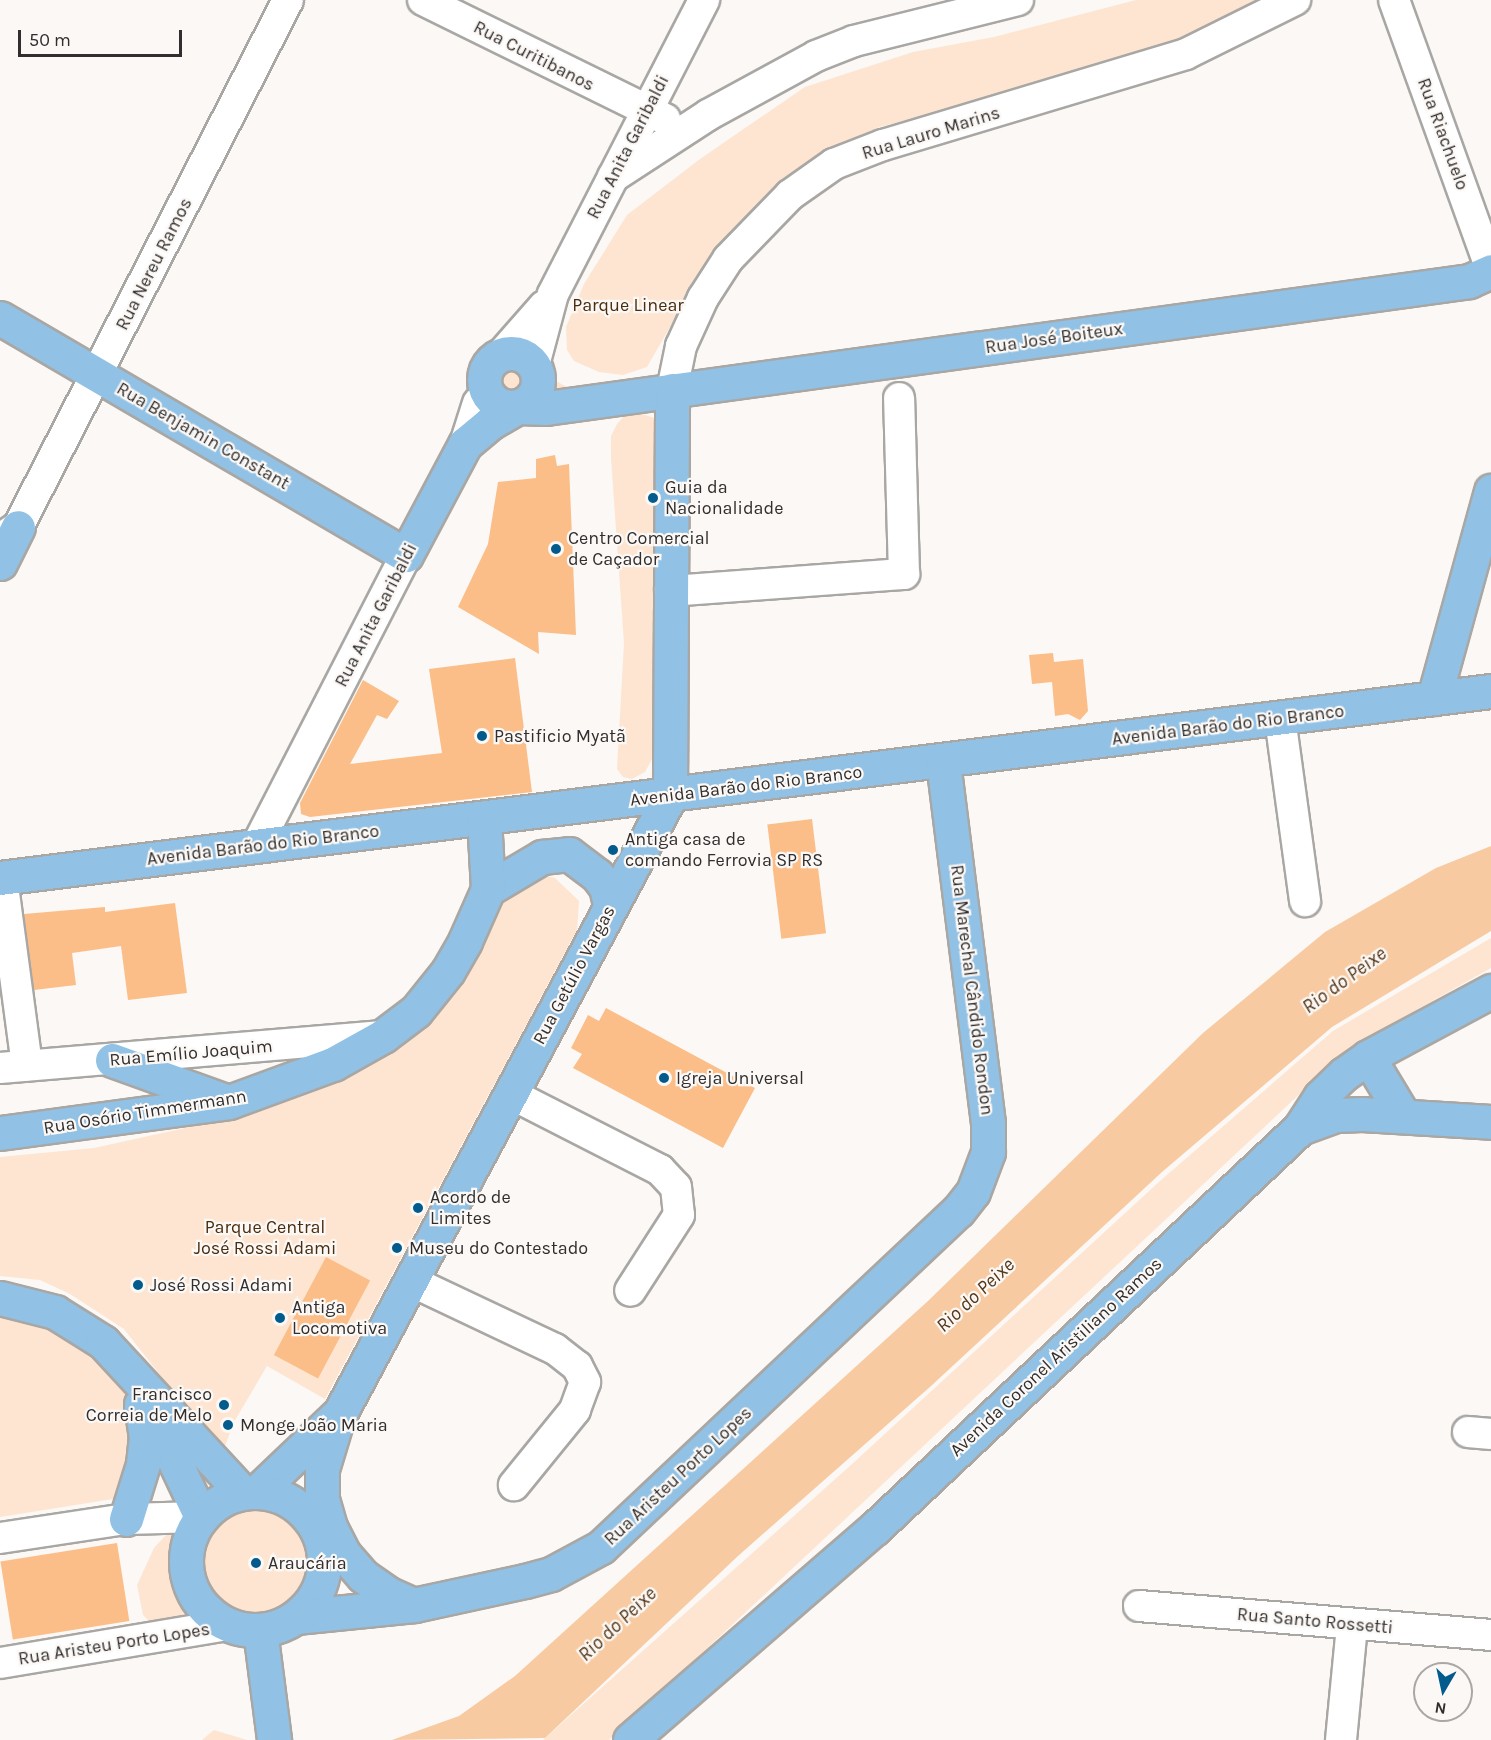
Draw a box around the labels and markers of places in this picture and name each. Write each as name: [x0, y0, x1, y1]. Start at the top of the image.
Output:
place label: Guia da Nacionalidade: [665, 477, 783, 520]
marker: Guia da Nacionalidade: [646, 491, 660, 505]
place label: Centro Comercial de Caçador: [568, 528, 710, 570]
marker: Centro Comercial de Caçador: [549, 542, 563, 556]
place label: Pastificio Myatã: [494, 725, 626, 747]
marker: Pastificio Myatã: [475, 729, 489, 743]
place label: Antiga casa de comando Ferrovia SP RS: [625, 829, 823, 872]
marker: Antiga casa de comando Ferrovia SP RS: [606, 843, 620, 857]
place label: Igreja Universal: [676, 1067, 804, 1089]
marker: Igreja Universal: [657, 1071, 671, 1085]
place label: Acordo de Limites: [430, 1187, 511, 1230]
marker: Acordo de Limites: [411, 1201, 425, 1215]
place label: Museu do Contestado: [409, 1237, 588, 1259]
marker: Museu do Contestado: [390, 1241, 404, 1255]
place label: José Rossi Adami: [150, 1274, 293, 1296]
marker: José Rossi Adami: [131, 1278, 145, 1292]
place label: Antiga Locomotiva: [292, 1297, 387, 1340]
marker: Antiga Locomotiva: [273, 1311, 287, 1325]
place label: Francisco Correia de Melo: [86, 1384, 212, 1426]
marker: Francisco Correia de Melo: [217, 1398, 231, 1412]
place label: Monge João Maria: [240, 1414, 388, 1436]
marker: Monge João Maria: [221, 1418, 235, 1432]
place label: Araucária: [268, 1552, 347, 1574]
marker: Araucária: [249, 1556, 263, 1570]

